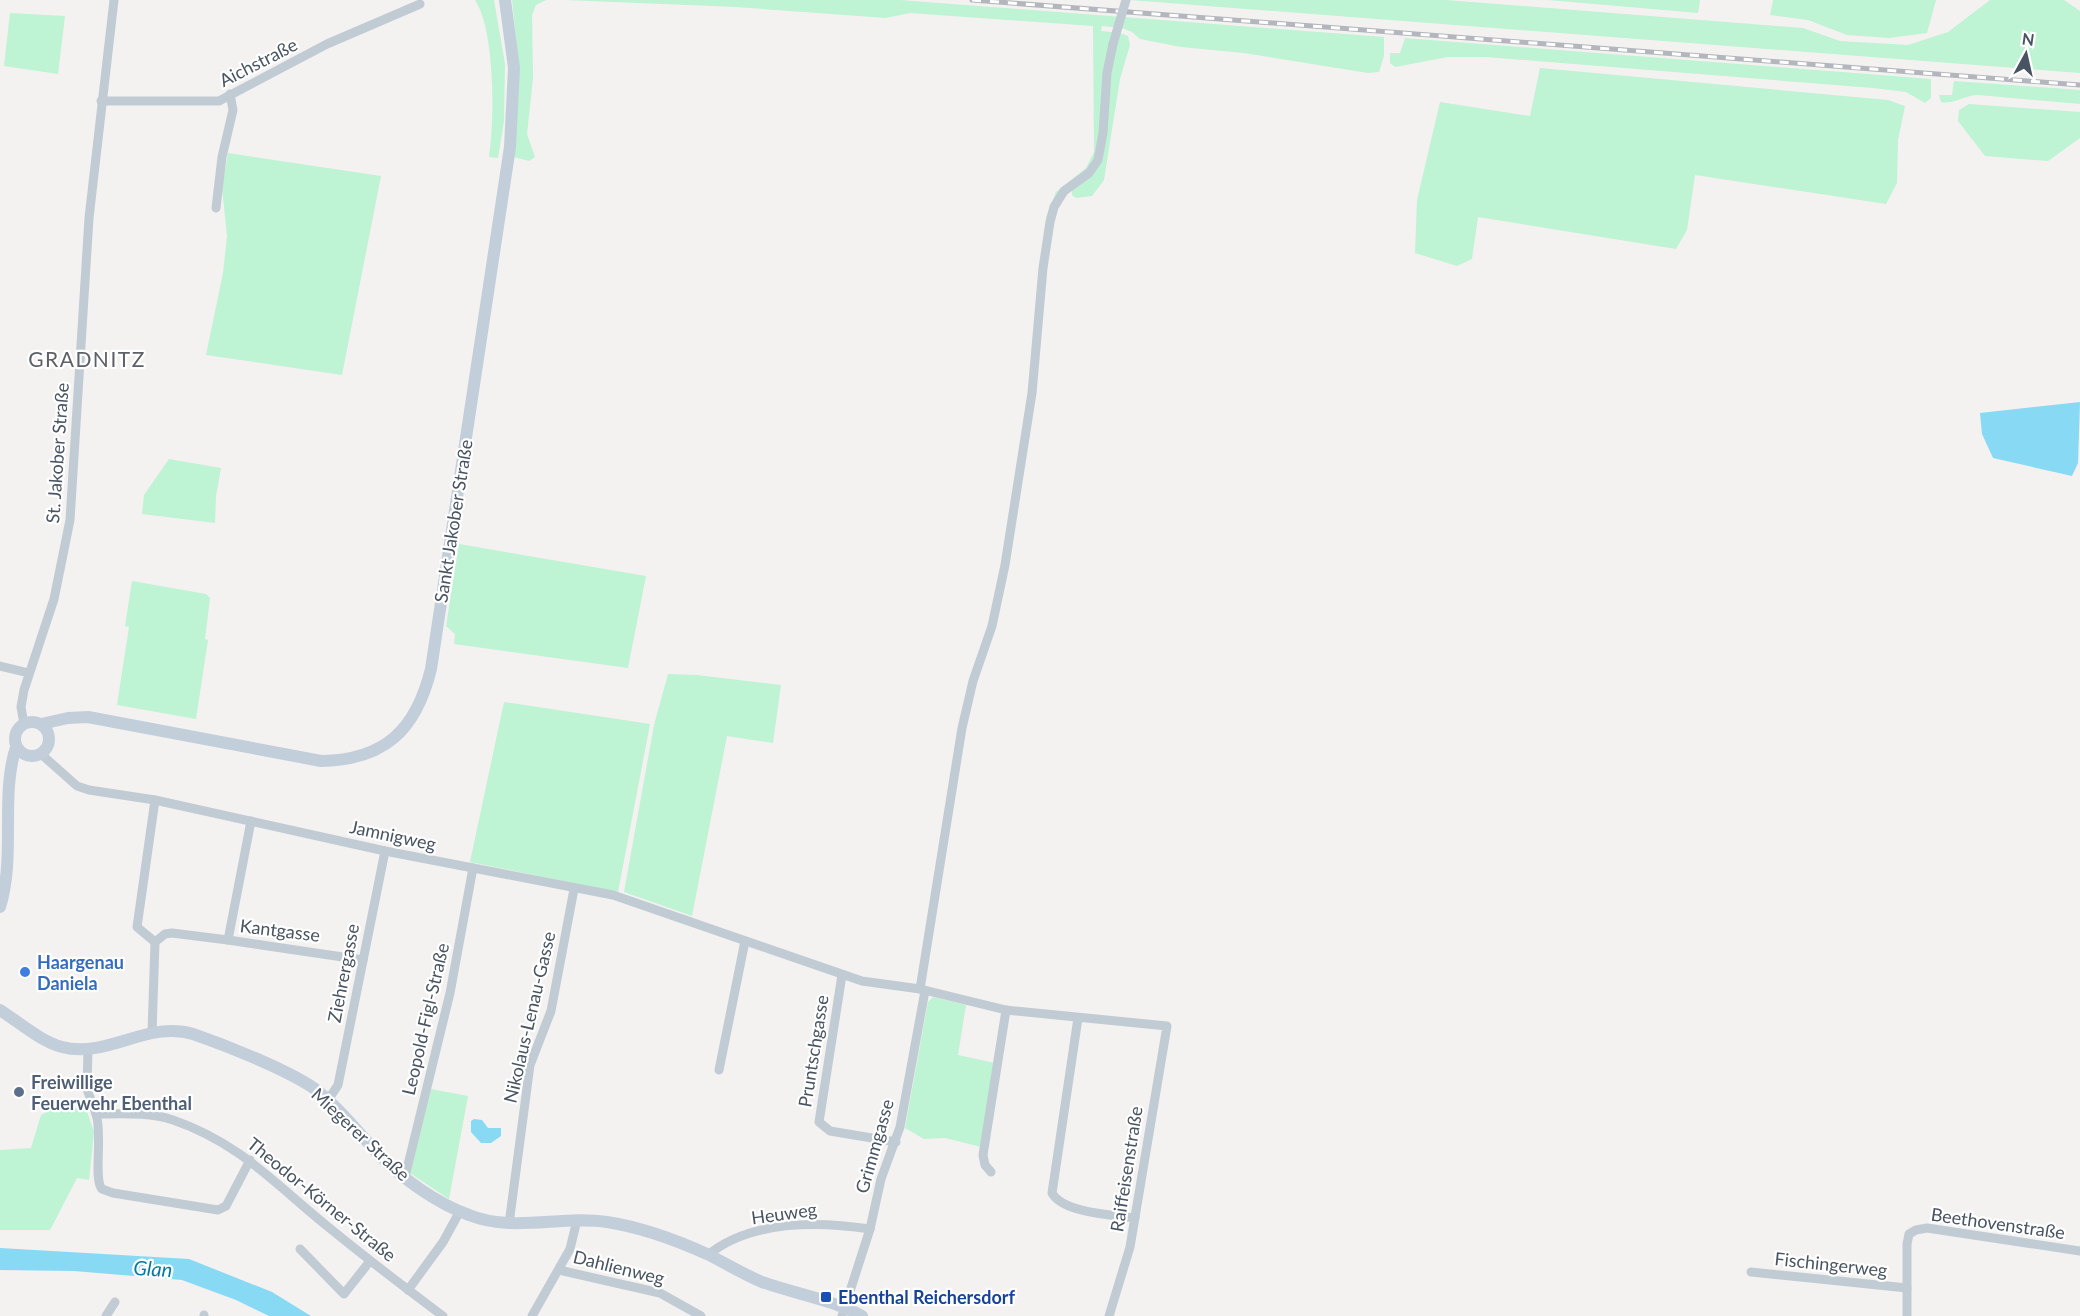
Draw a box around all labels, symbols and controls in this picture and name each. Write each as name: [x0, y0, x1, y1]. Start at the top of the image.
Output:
north arrow: [1996, 24, 2056, 84]
text: N: [2021, 28, 2036, 49]
street label: Aichstraße: [215, 33, 301, 91]
district label: GRADNITZ: [28, 346, 146, 371]
street label: St. Jakober Straße: [41, 382, 73, 524]
street label: Sankt Jakober Straße: [429, 438, 477, 604]
street label: Jamnigweg: [348, 815, 438, 855]
street label: Kantgasse: [239, 914, 321, 946]
street label: Ziehrergasse: [323, 922, 363, 1024]
street label: Nikolaus-Lenau-Gasse: [499, 929, 559, 1105]
street label: Leopold-Figl-Straße: [397, 941, 453, 1097]
place label: Haargenau Daniela: [37, 951, 124, 994]
marker: Haargenau Daniela: [18, 965, 32, 979]
street label: Pruntschgasse: [793, 993, 833, 1109]
place label: Freiwillige Feuerwehr Ebenthal: [31, 1071, 192, 1114]
street label: Miegerer Straße: [307, 1083, 415, 1185]
marker: Freiwillige Feuerwehr Ebenthal: [12, 1085, 26, 1099]
street label: Grimmgasse: [850, 1096, 898, 1196]
street label: Raiffeisenstraße: [1105, 1105, 1147, 1233]
street label: Theodor-Körner-Straße: [243, 1132, 401, 1266]
street label: Heuweg: [750, 1198, 818, 1228]
street label: Beethovenstraße: [1930, 1203, 2066, 1243]
street label: Dahlienweg: [571, 1245, 667, 1289]
street label: Fischingerweg: [1773, 1247, 1889, 1281]
water label: Glan: [133, 1255, 173, 1281]
place label: Ebenthal Reichersdorf: [838, 1286, 1015, 1308]
marker: Ebenthal Reichersdorf: [819, 1290, 833, 1304]

